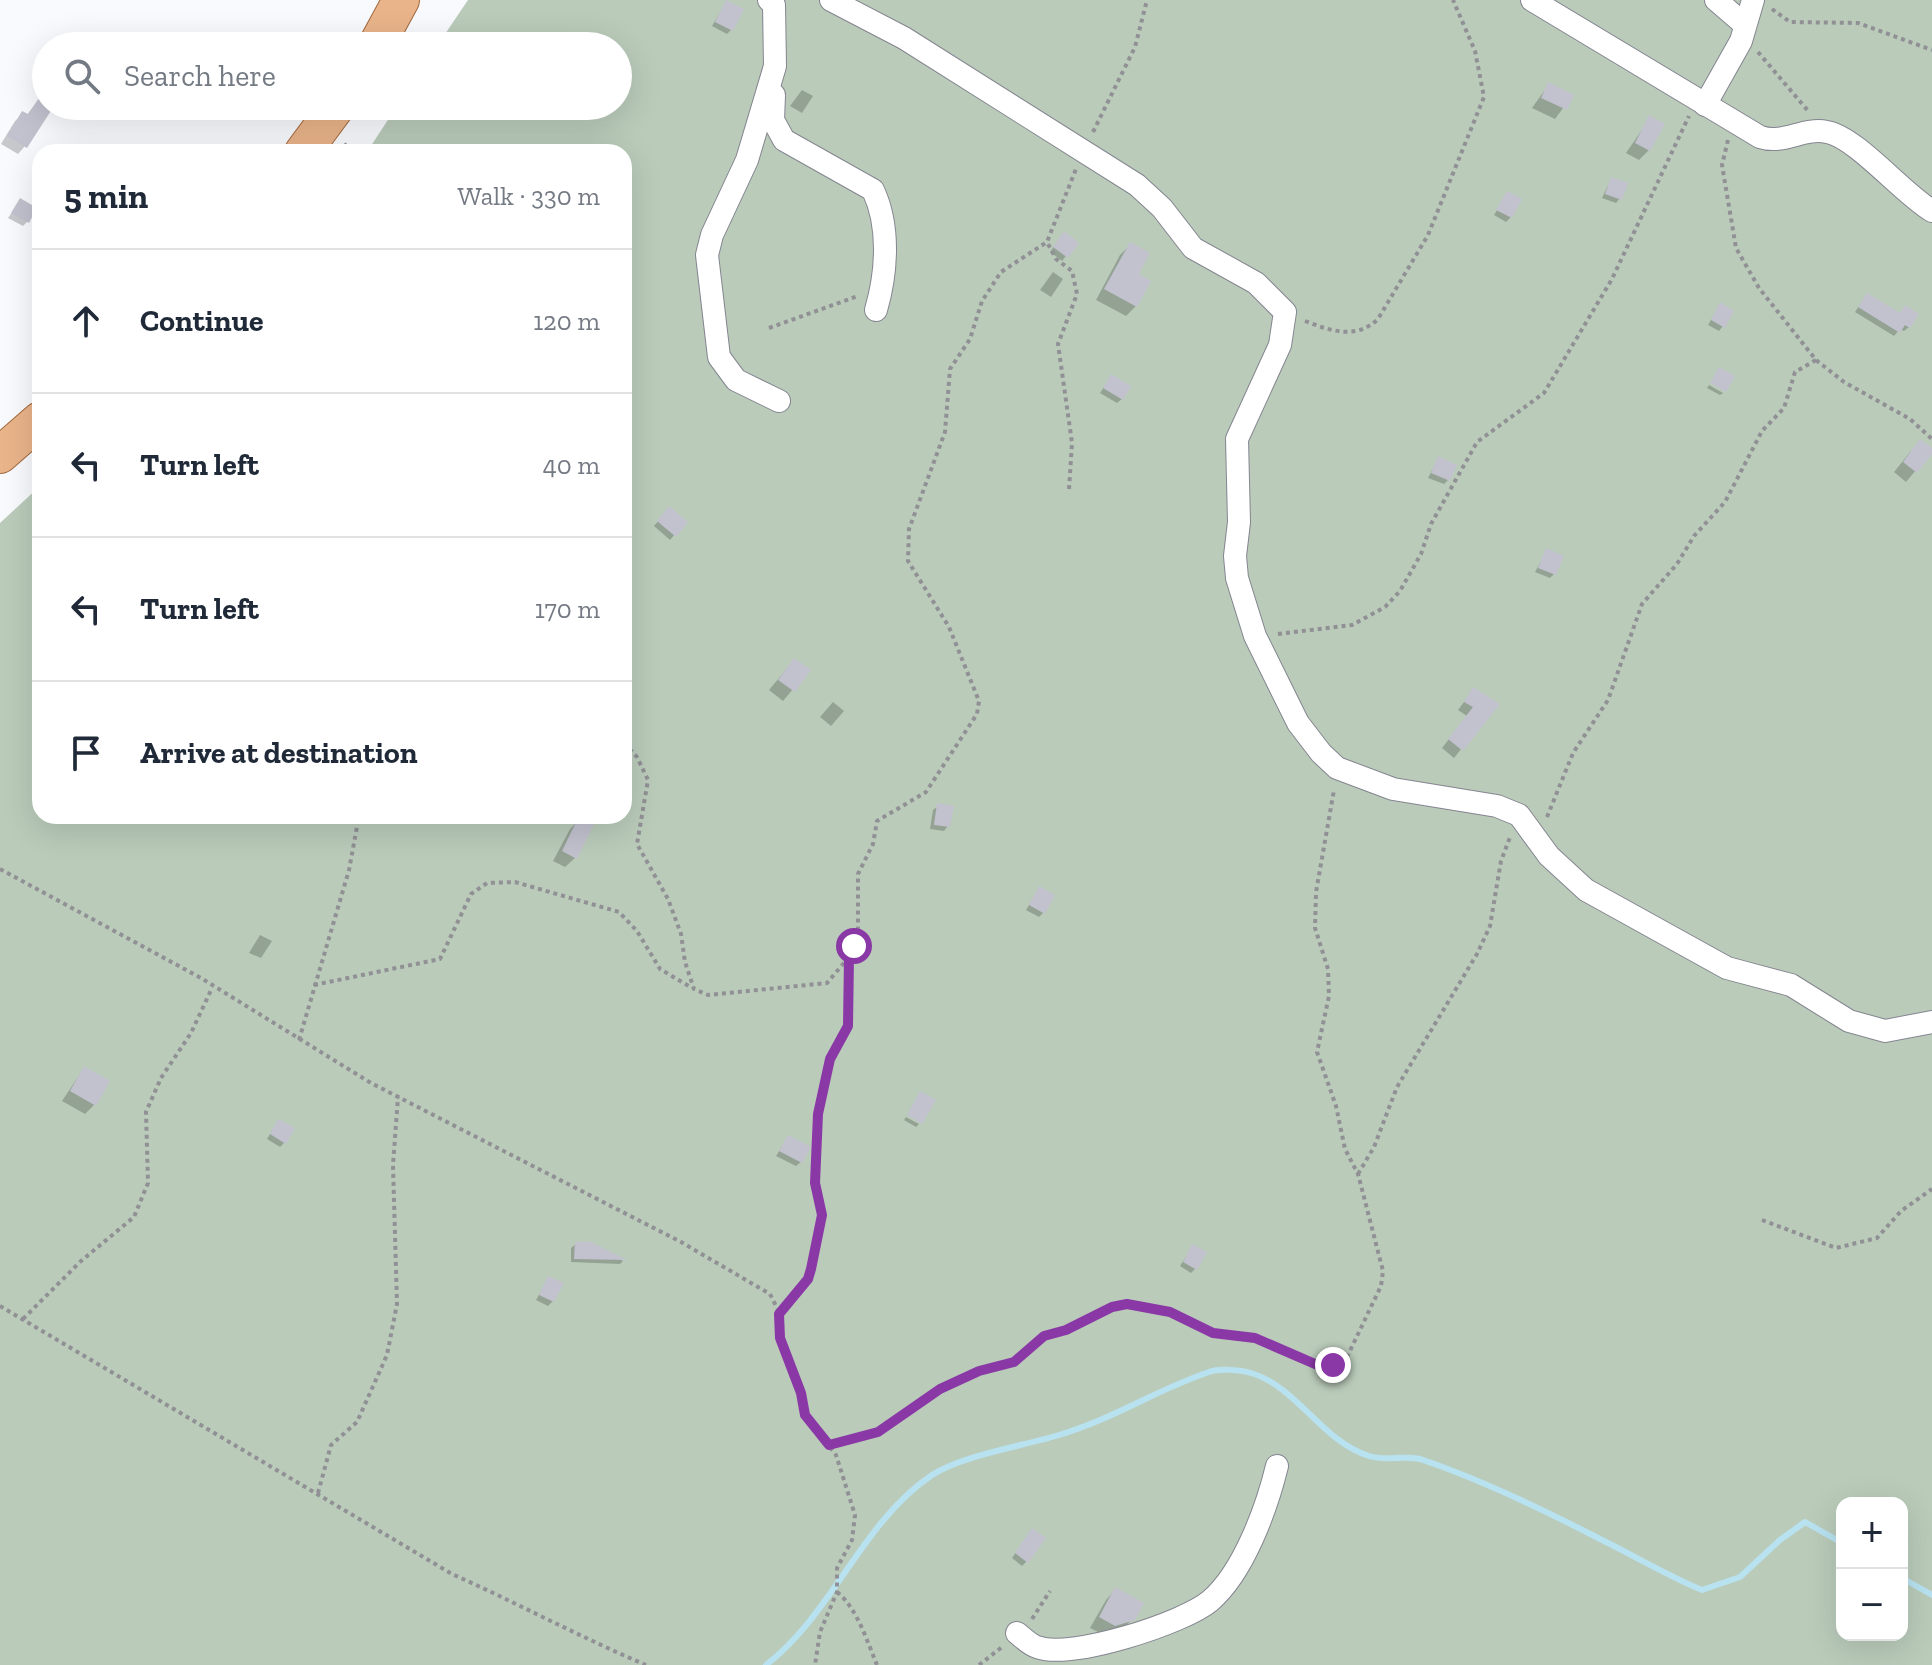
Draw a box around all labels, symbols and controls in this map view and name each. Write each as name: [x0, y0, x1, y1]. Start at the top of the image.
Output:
search box: [32, 32, 632, 120]
icon: search: [60, 54, 104, 98]
text: Search here: [124, 58, 276, 94]
text: 5 min: [64, 176, 148, 217]
text: Walk · 330 m: [458, 180, 600, 212]
icon: ahead: [64, 299, 108, 343]
text: Continue: [140, 303, 264, 339]
text: 120 m: [533, 305, 600, 337]
icon: left: [64, 443, 108, 487]
text: Turn left: [140, 447, 259, 483]
text: 40 m: [543, 449, 600, 481]
icon: left: [64, 587, 108, 631]
text: Turn left: [140, 591, 259, 627]
text: 170 m: [535, 593, 600, 625]
icon: arrive: [64, 731, 108, 775]
text: Arrive at destination: [140, 735, 417, 771]
route start: [836, 928, 872, 964]
route end: [1315, 1347, 1351, 1383]
map controls: [1836, 1497, 1908, 1641]
button: +: [1836, 1497, 1908, 1569]
button: −: [1836, 1569, 1908, 1641]

